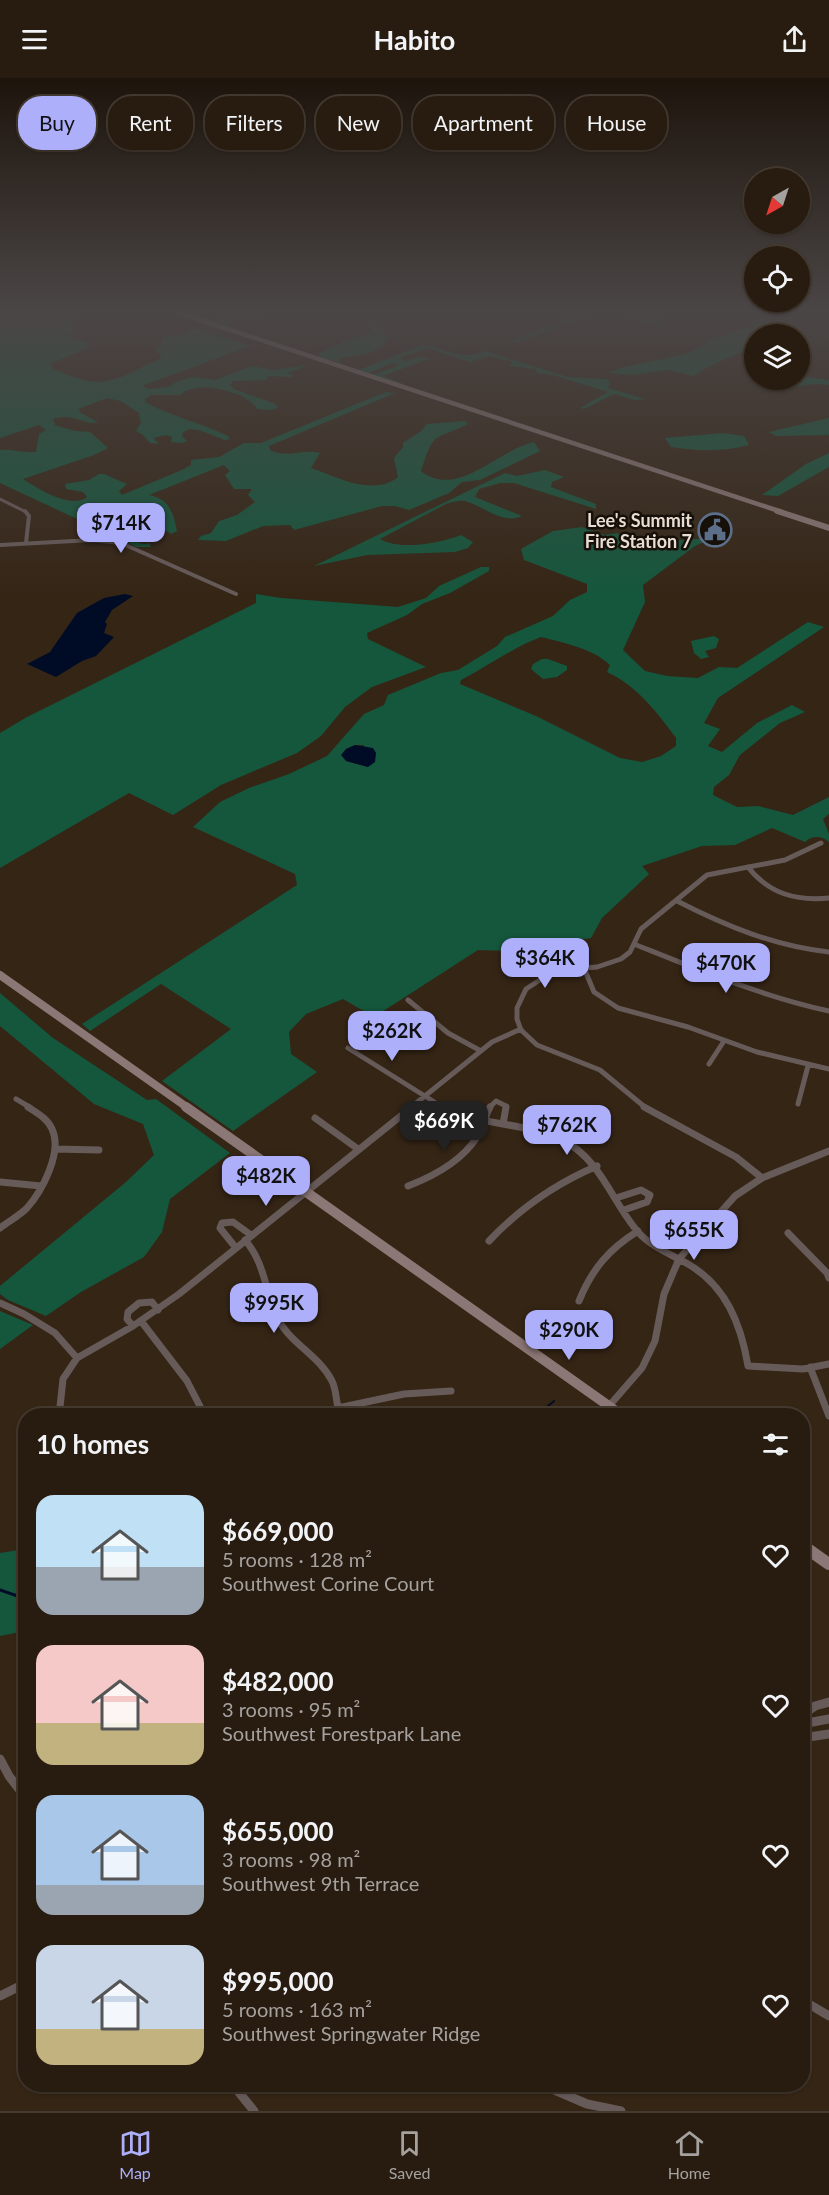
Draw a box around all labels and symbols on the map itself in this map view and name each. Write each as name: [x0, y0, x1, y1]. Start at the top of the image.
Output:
north arrow: [744, 168, 810, 234]
pin: $714K: [79, 503, 163, 554]
place label: Lee's Summit Fire Station 7: [585, 509, 692, 552]
public building icon: Lee's Summit Fire Station 7: [697, 512, 733, 548]
pin: $364K: [503, 938, 587, 989]
pin: $470K: [684, 943, 768, 994]
pin: $262K: [350, 1011, 434, 1062]
pin: $669K: [402, 1101, 486, 1152]
pin: $762K: [525, 1105, 609, 1156]
pin: $482K: [224, 1156, 308, 1207]
pin: $655K: [652, 1210, 736, 1261]
pin: $995K: [232, 1283, 316, 1334]
pin: $290K: [527, 1310, 611, 1361]

